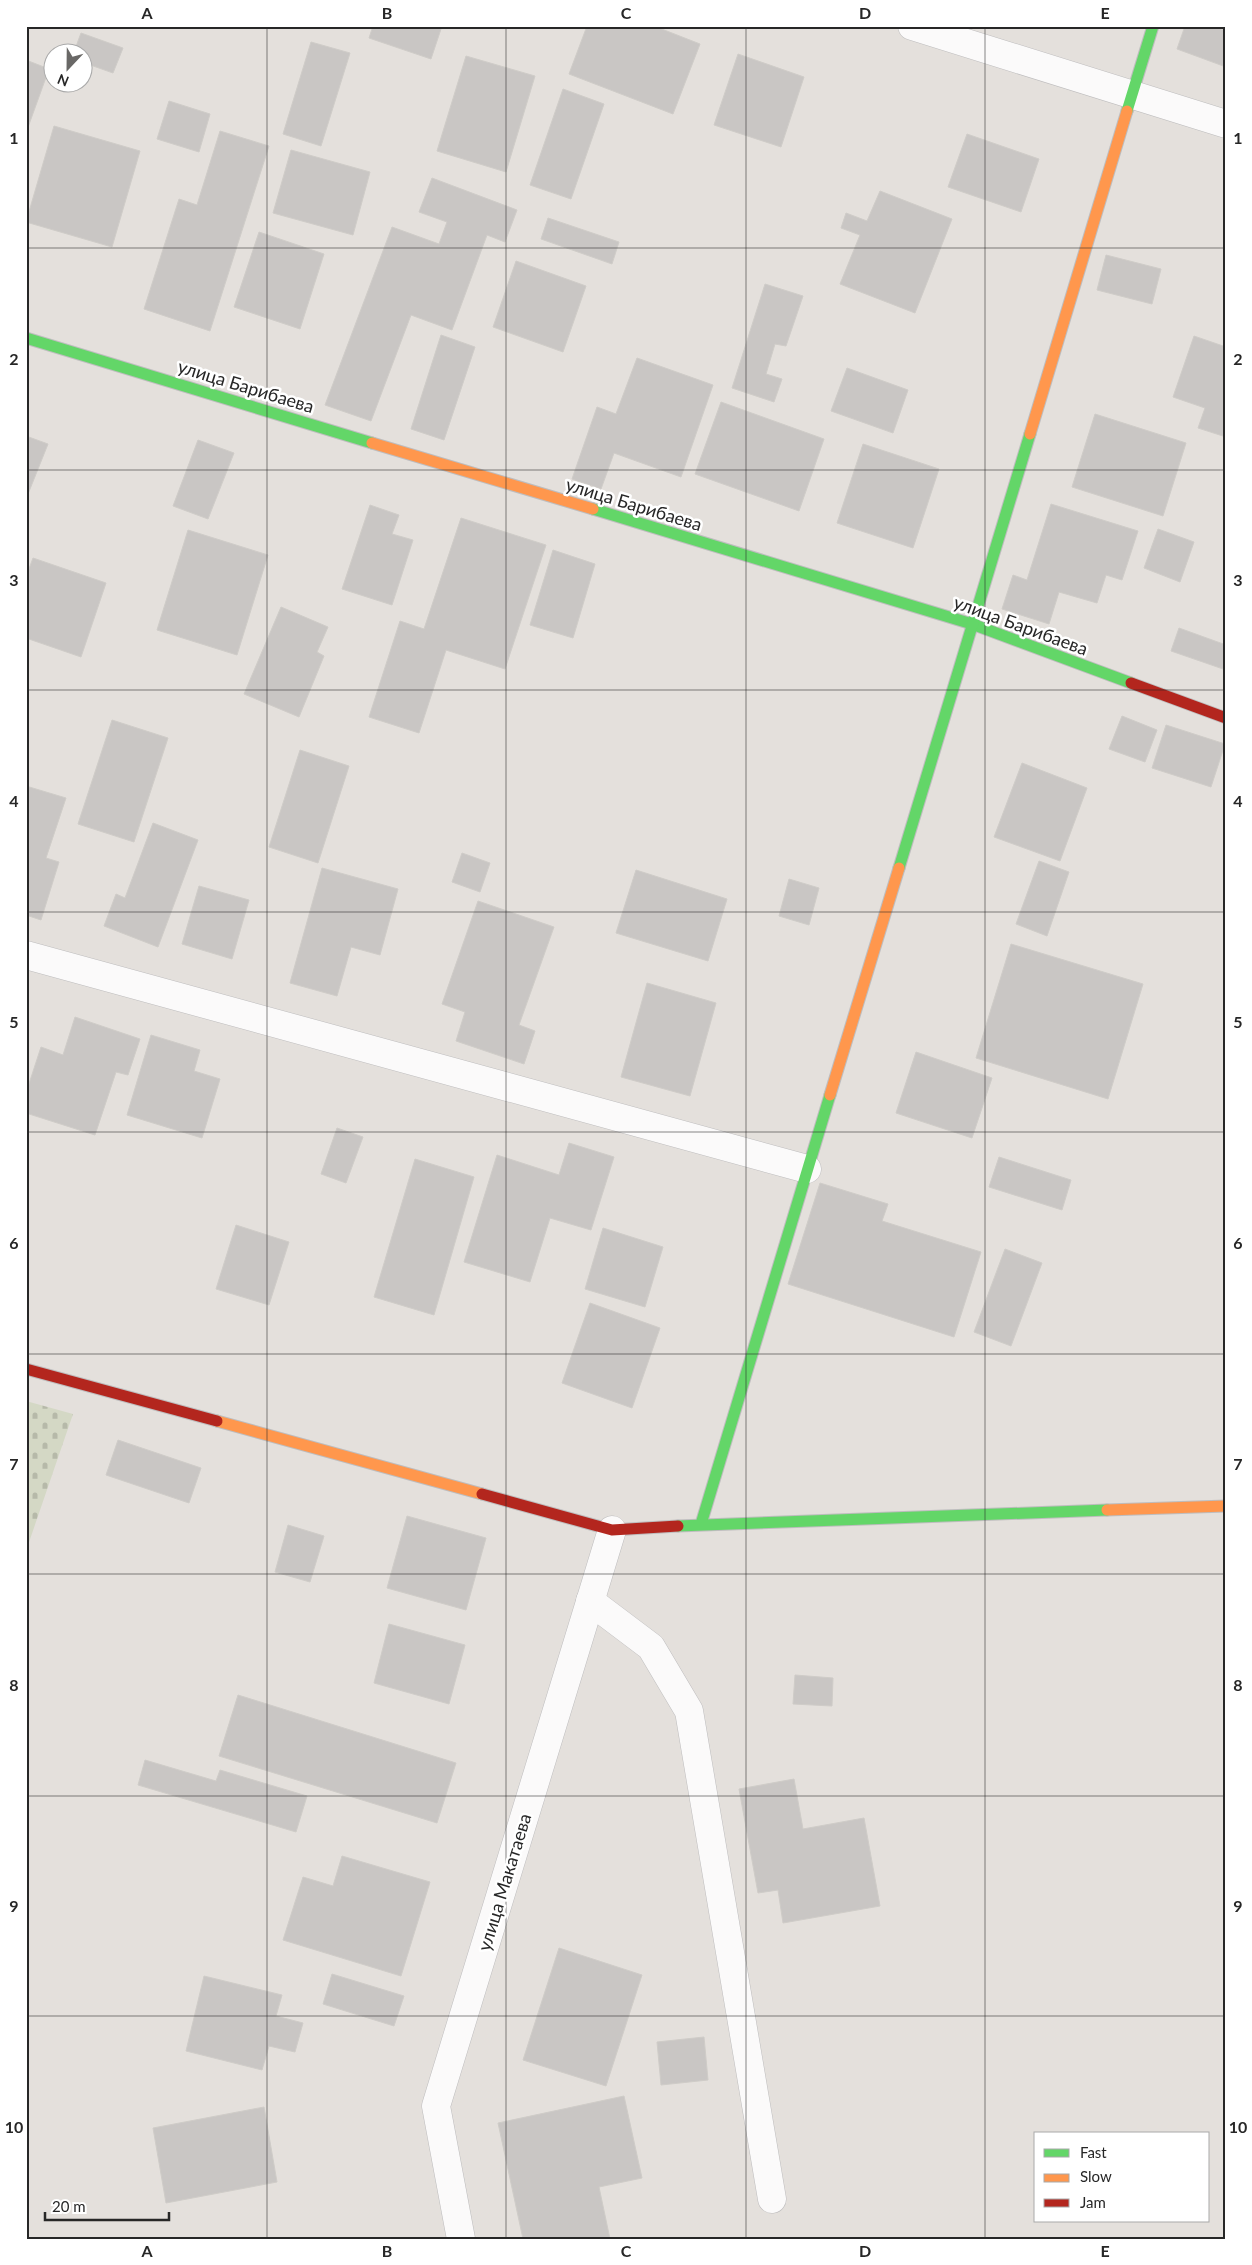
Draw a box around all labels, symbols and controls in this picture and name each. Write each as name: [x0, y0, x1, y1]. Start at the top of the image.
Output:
text: A: [140, 3, 153, 22]
text: B: [382, 3, 392, 22]
text: C: [621, 3, 632, 22]
text: D: [859, 3, 871, 22]
text: E: [1100, 3, 1110, 22]
north arrow: [42, 42, 92, 92]
text: N: [55, 71, 71, 90]
text: 1: [9, 128, 19, 147]
text: 1: [1233, 128, 1243, 147]
text: 2: [9, 349, 19, 368]
text: 2: [1233, 349, 1243, 368]
street label: улица Барибаева: [175, 355, 317, 417]
street label: улица Барибаева: [563, 473, 705, 535]
text: 3: [9, 570, 19, 589]
text: 3: [1233, 570, 1243, 589]
street label: улица Барибаева: [951, 591, 1091, 659]
text: 4: [9, 791, 19, 810]
text: 4: [1233, 791, 1243, 810]
text: 5: [9, 1012, 19, 1031]
text: 5: [1233, 1012, 1243, 1031]
text: 6: [9, 1233, 19, 1252]
text: 6: [1233, 1233, 1243, 1252]
text: 7: [9, 1454, 19, 1473]
text: 7: [1233, 1454, 1243, 1473]
text: 8: [9, 1675, 19, 1694]
text: 8: [1233, 1675, 1243, 1694]
street label: улица Макатаева: [473, 1811, 535, 1953]
text: 9: [9, 1896, 19, 1915]
text: 9: [1233, 1896, 1243, 1915]
text: 10: [5, 2117, 23, 2136]
text: 10: [1229, 2117, 1247, 2136]
legend: [1034, 2132, 1210, 2222]
text: Fast: [1080, 2143, 1107, 2161]
text: Slow: [1080, 2167, 1112, 2185]
scale bar: [45, 2190, 169, 2222]
text: Jam: [1080, 2193, 1106, 2211]
text: 20 m: [52, 2197, 86, 2215]
text: A: [140, 2241, 153, 2260]
text: B: [382, 2241, 392, 2260]
text: C: [621, 2241, 632, 2260]
text: D: [859, 2241, 871, 2260]
text: E: [1100, 2241, 1110, 2260]

